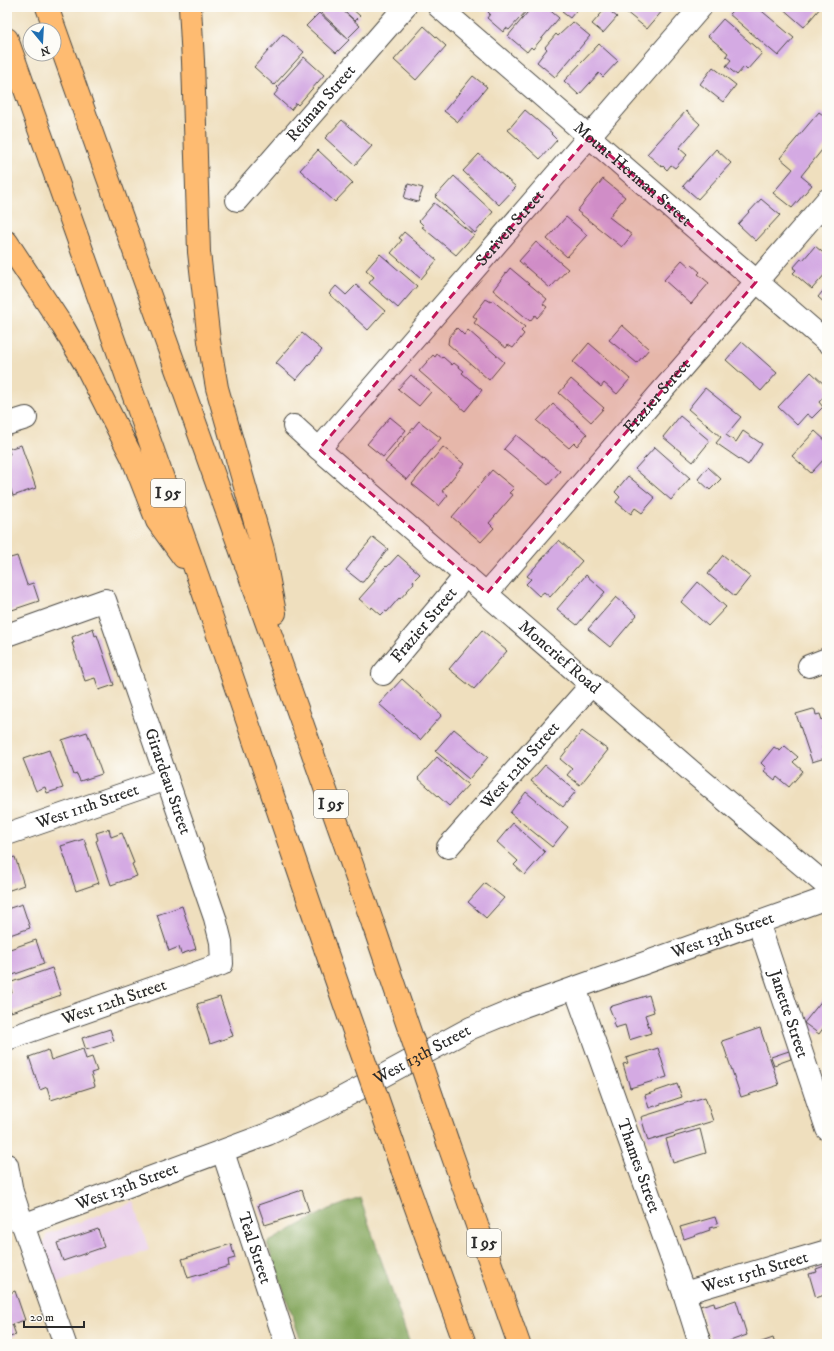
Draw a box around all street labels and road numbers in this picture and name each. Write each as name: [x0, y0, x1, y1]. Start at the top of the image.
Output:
street label: Reiman Street: [281, 60, 361, 147]
street label: Mount Herman Street: [569, 117, 697, 232]
street label: Scriven Street: [471, 185, 549, 271]
street label: Frazier Street: [619, 354, 696, 438]
road number: I 95: [151, 479, 185, 507]
street label: Frazier Street: [386, 582, 463, 667]
street label: Moncrief Road: [514, 616, 606, 699]
street label: West 12th Street: [475, 717, 565, 814]
street label: Girardeau Street: [139, 725, 196, 838]
street label: West 11th Street: [32, 778, 142, 835]
road number: I 95: [314, 790, 348, 818]
street label: West 13th Street: [667, 907, 778, 964]
street label: Janette Street: [763, 965, 814, 1061]
street label: West 12th Street: [58, 974, 170, 1031]
street label: West 13th Street: [369, 1019, 475, 1090]
street label: Thames Street: [612, 1116, 666, 1217]
street label: West 13th Street: [72, 1157, 182, 1216]
street label: Teal Street: [232, 1209, 277, 1287]
road number: I 95: [467, 1229, 501, 1257]
street label: West 15th Street: [698, 1246, 811, 1298]

